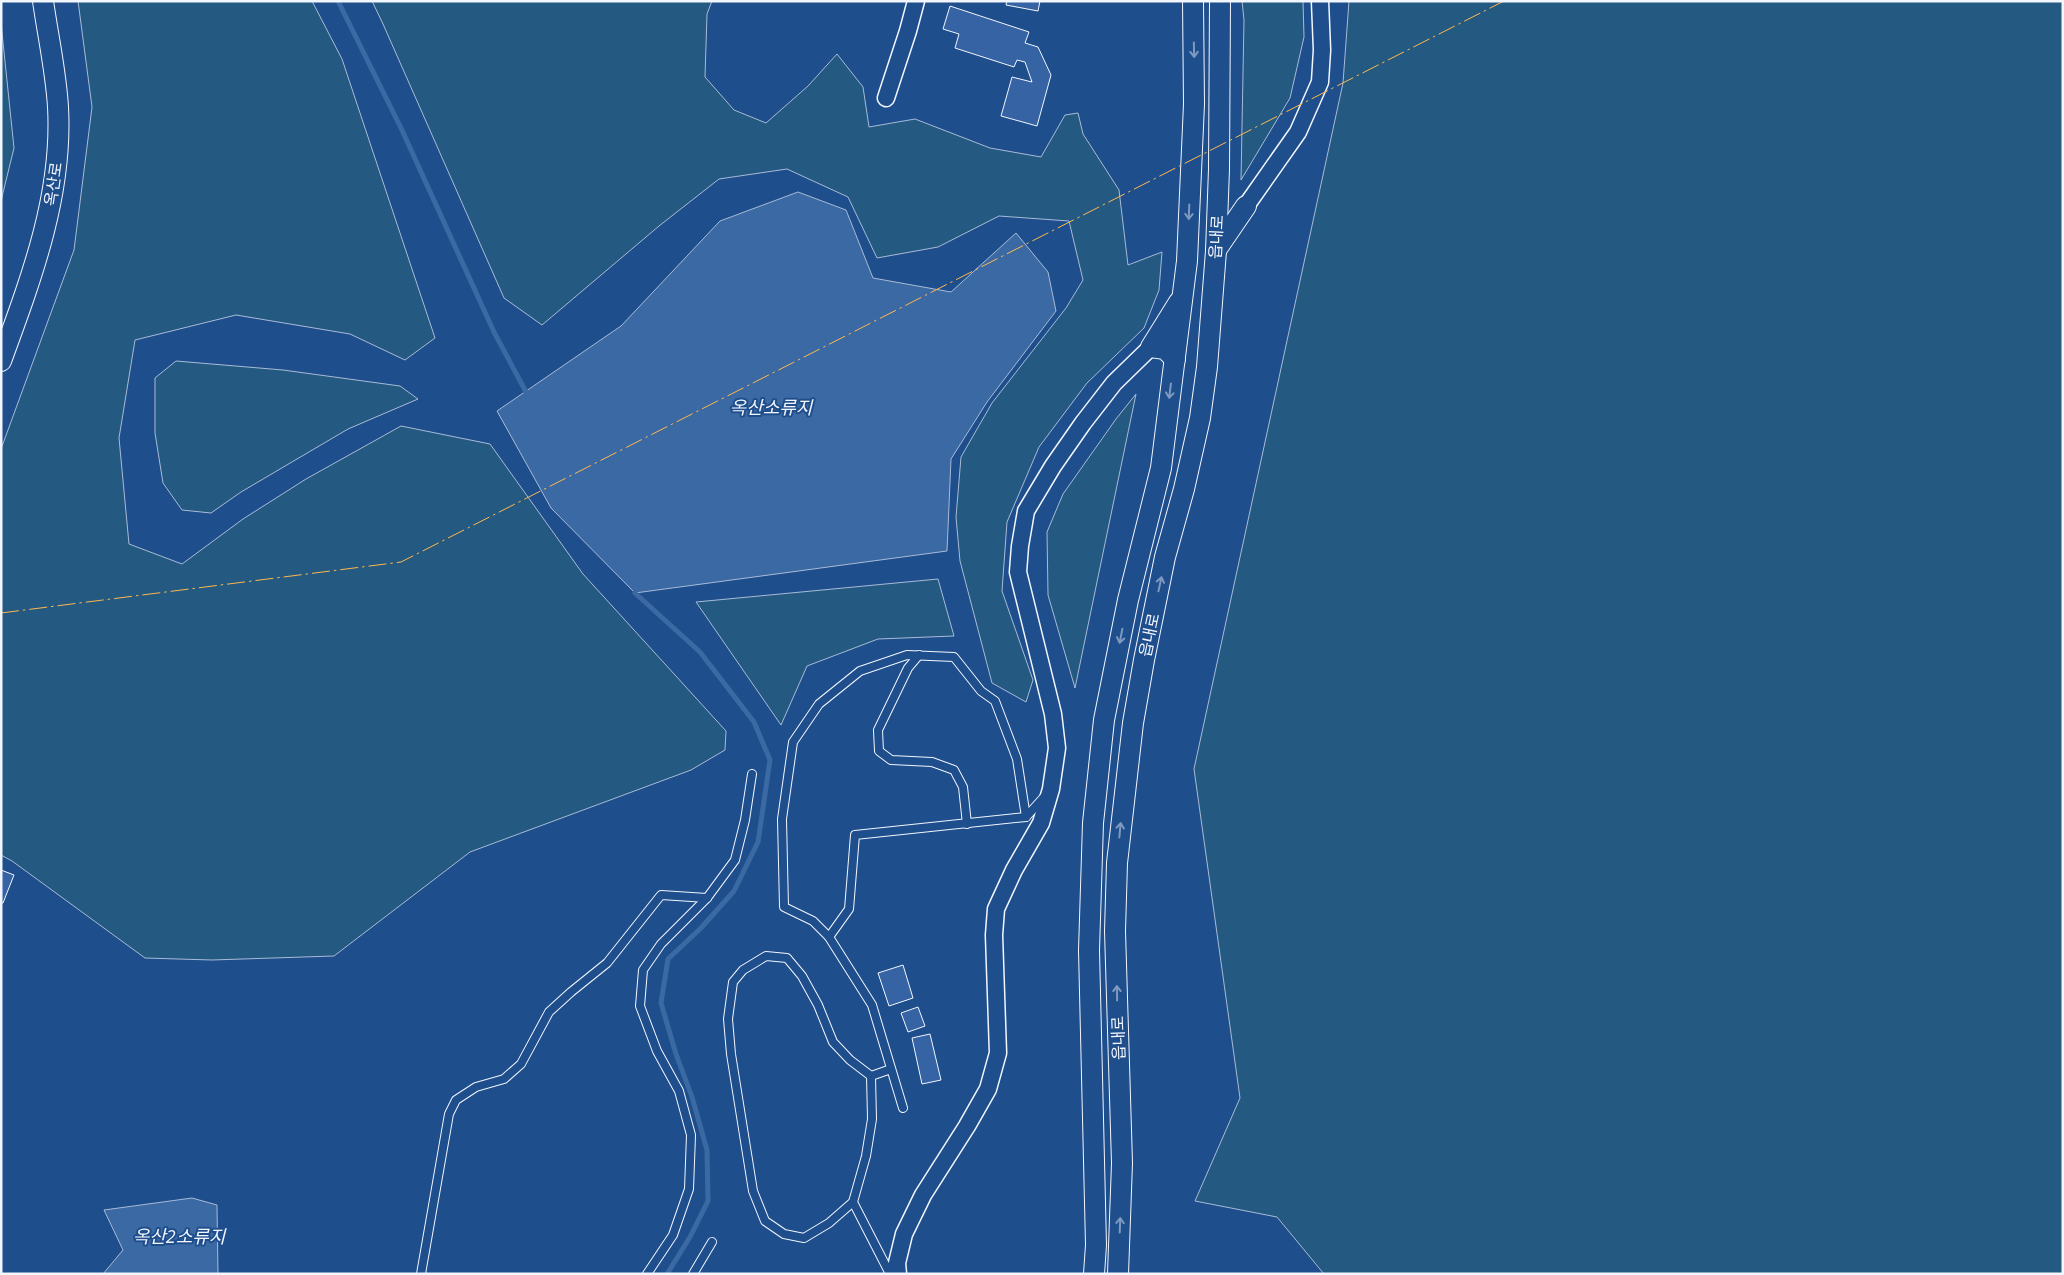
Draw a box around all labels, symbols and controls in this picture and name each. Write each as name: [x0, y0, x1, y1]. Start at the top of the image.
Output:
one-way arrow: [1189, 42, 1199, 58]
street label: 옥산로: [39, 160, 67, 207]
one-way arrow: [1185, 204, 1194, 220]
street label: 읍내로: [1204, 214, 1228, 260]
one-way arrow: [1165, 383, 1175, 399]
water label: 옥산소류지: [730, 395, 814, 419]
one-way arrow: [1156, 576, 1165, 592]
street label: 읍내로: [1134, 611, 1164, 659]
one-way arrow: [1116, 628, 1125, 644]
one-way arrow: [1116, 823, 1125, 839]
one-way arrow: [1112, 985, 1121, 1001]
street label: 읍내로: [1106, 1015, 1130, 1060]
one-way arrow: [1115, 1217, 1125, 1234]
water label: 옥산2소류지: [133, 1224, 227, 1248]

